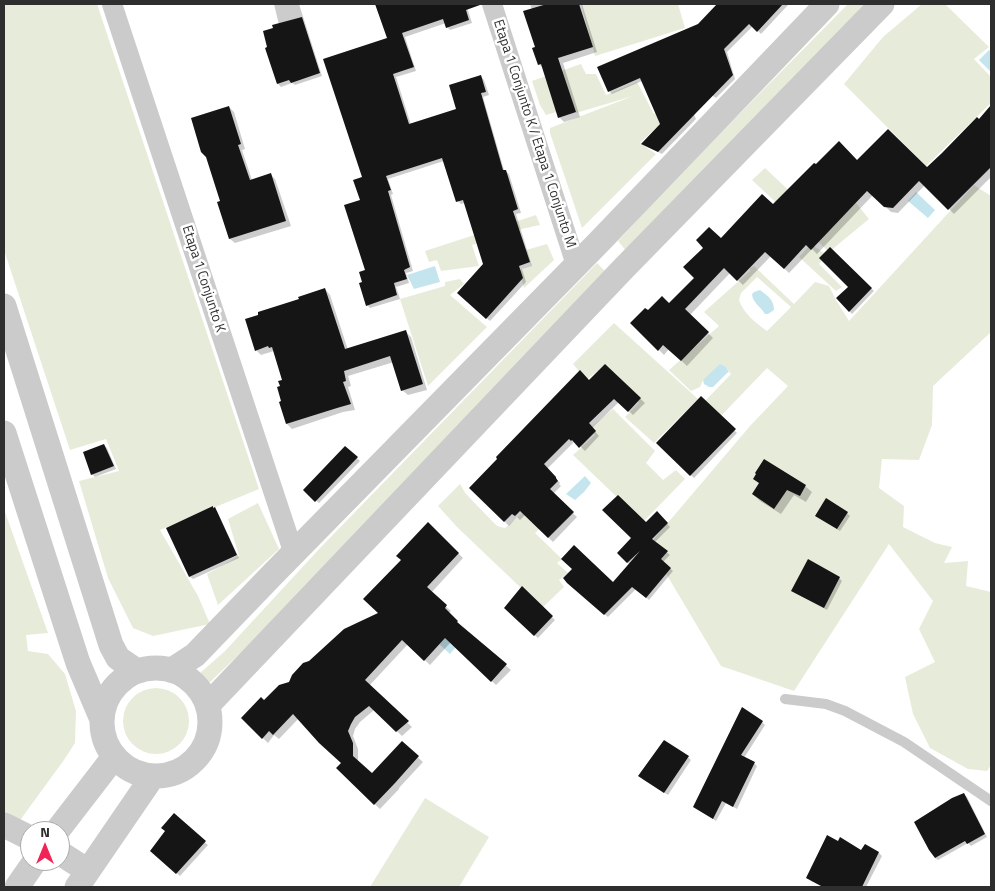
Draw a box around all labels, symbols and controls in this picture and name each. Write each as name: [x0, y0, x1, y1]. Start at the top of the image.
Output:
street label: Etapa 1 Conjunto K / Etapa 1 Conjunto M: [489, 18, 579, 250]
street label: Etapa 1 Conjunto K: [178, 223, 228, 335]
north arrow: [20, 821, 70, 871]
text: N: [40, 821, 50, 842]

